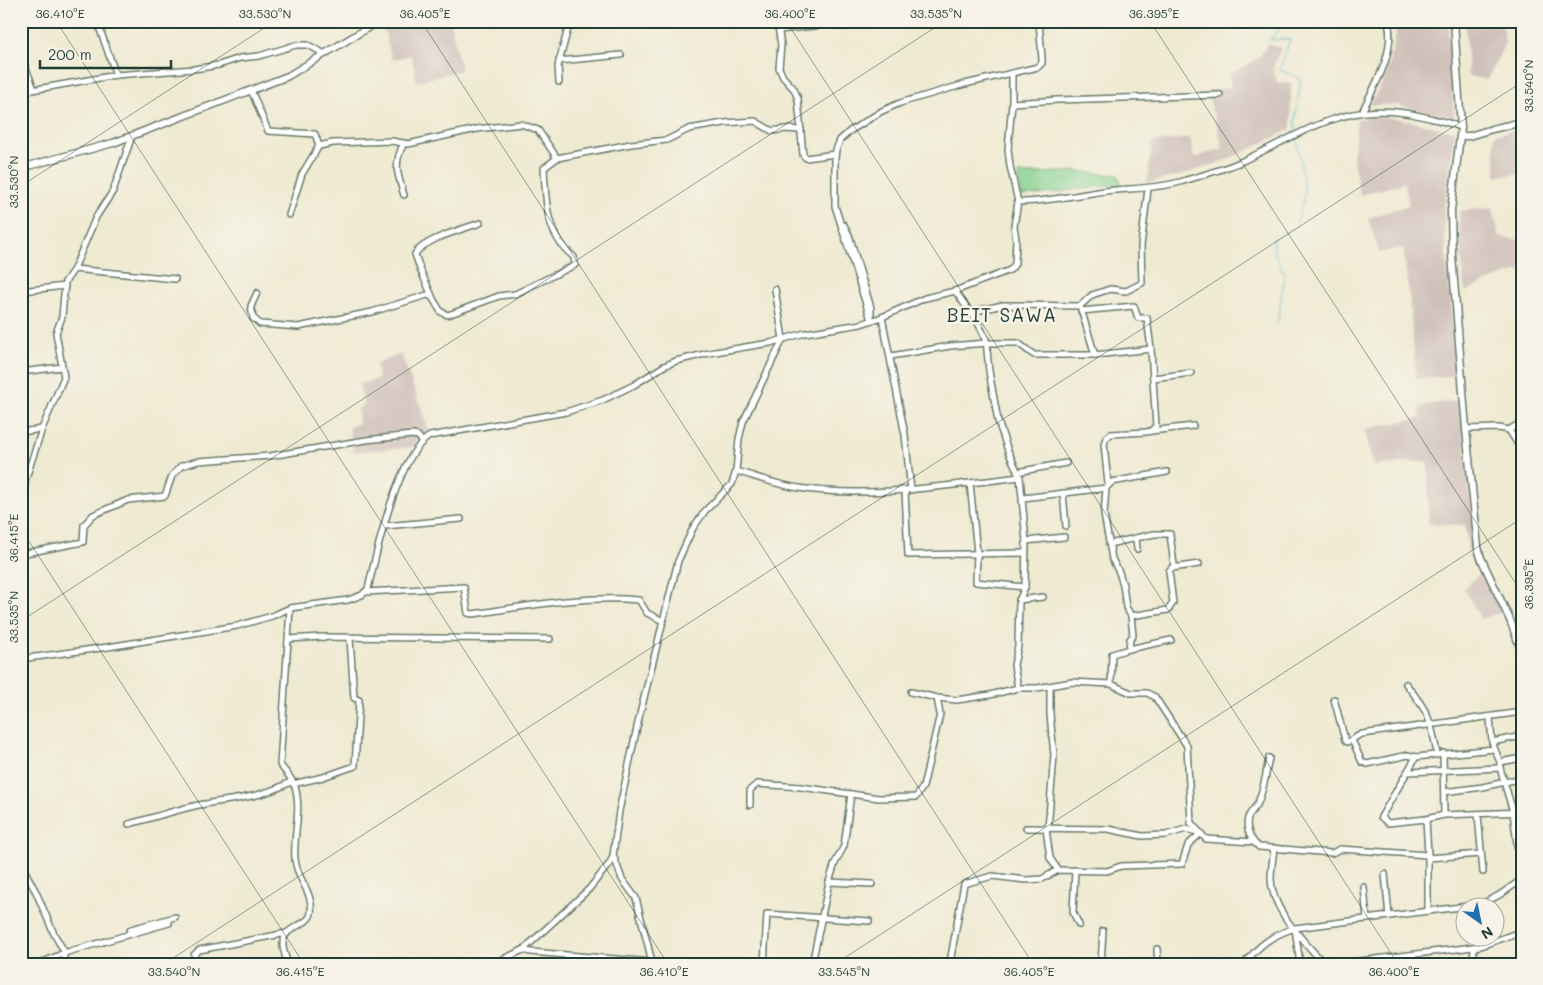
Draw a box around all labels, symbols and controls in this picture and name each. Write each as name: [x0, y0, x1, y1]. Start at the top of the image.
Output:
text: 36.410°E: [35, 5, 85, 21]
text: 33.530°N: [239, 5, 291, 21]
text: 36.405°E: [400, 5, 451, 21]
text: 36.400°E: [764, 5, 816, 21]
text: 33.535°N: [910, 5, 962, 21]
text: 36.395°E: [1129, 5, 1179, 21]
scale bar: [40, 38, 171, 70]
text: 200 m: [48, 44, 92, 64]
text: 33.540°N: [1520, 60, 1536, 112]
text: 33.530°N: [5, 156, 21, 208]
district label: BEIT SAWA: [947, 302, 1057, 327]
text: 36.415°E: [5, 514, 21, 562]
text: 36.395°E: [1520, 559, 1536, 609]
text: 33.535°N: [5, 591, 21, 643]
north arrow: [1456, 898, 1506, 948]
text: N: [1478, 922, 1497, 944]
text: 33.540°N: [148, 963, 200, 979]
text: 36.415°E: [276, 963, 324, 979]
text: 36.410°E: [639, 963, 689, 979]
text: 33.545°N: [818, 963, 870, 979]
text: 36.405°E: [1004, 963, 1055, 979]
text: 36.400°E: [1368, 963, 1420, 979]

